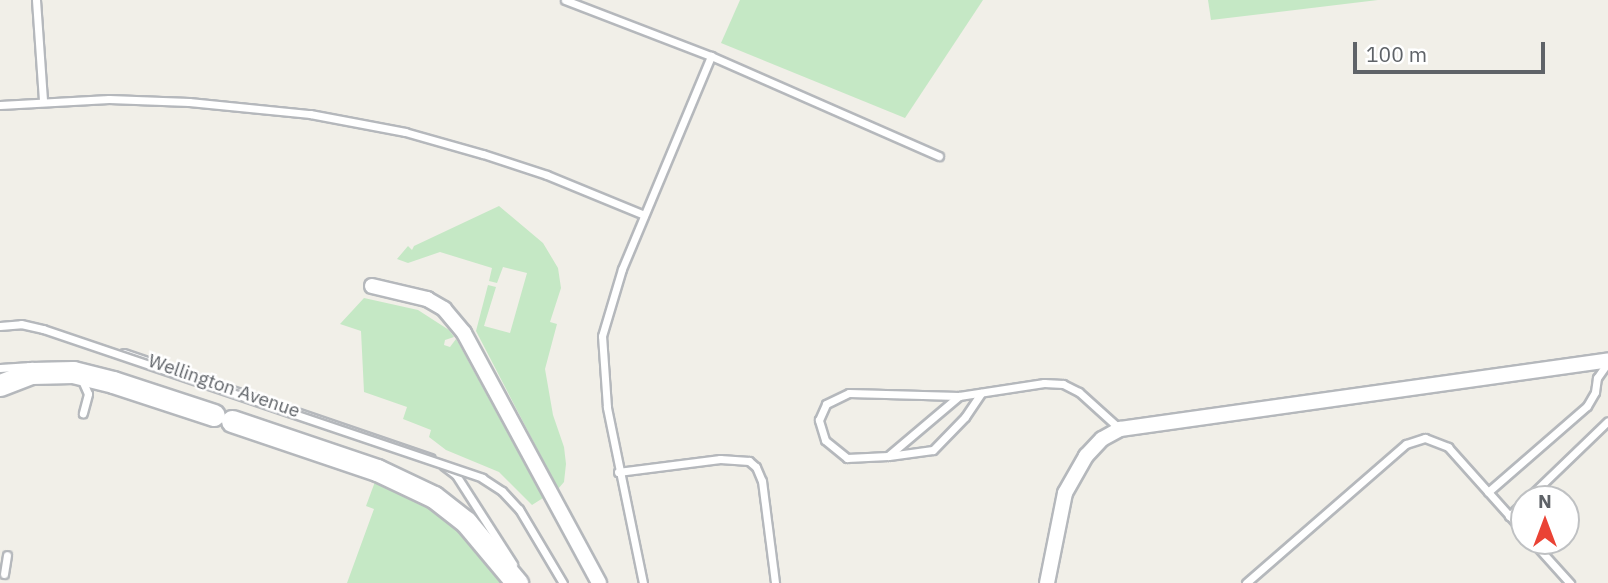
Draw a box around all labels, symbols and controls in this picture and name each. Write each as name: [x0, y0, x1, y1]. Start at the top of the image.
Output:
scale bar: [1356, 28, 1548, 72]
text: 100 m: [1366, 40, 1427, 68]
street label: Wellington Avenue: [145, 349, 303, 423]
north arrow: [1510, 485, 1580, 555]
text: N: [1538, 489, 1552, 513]

